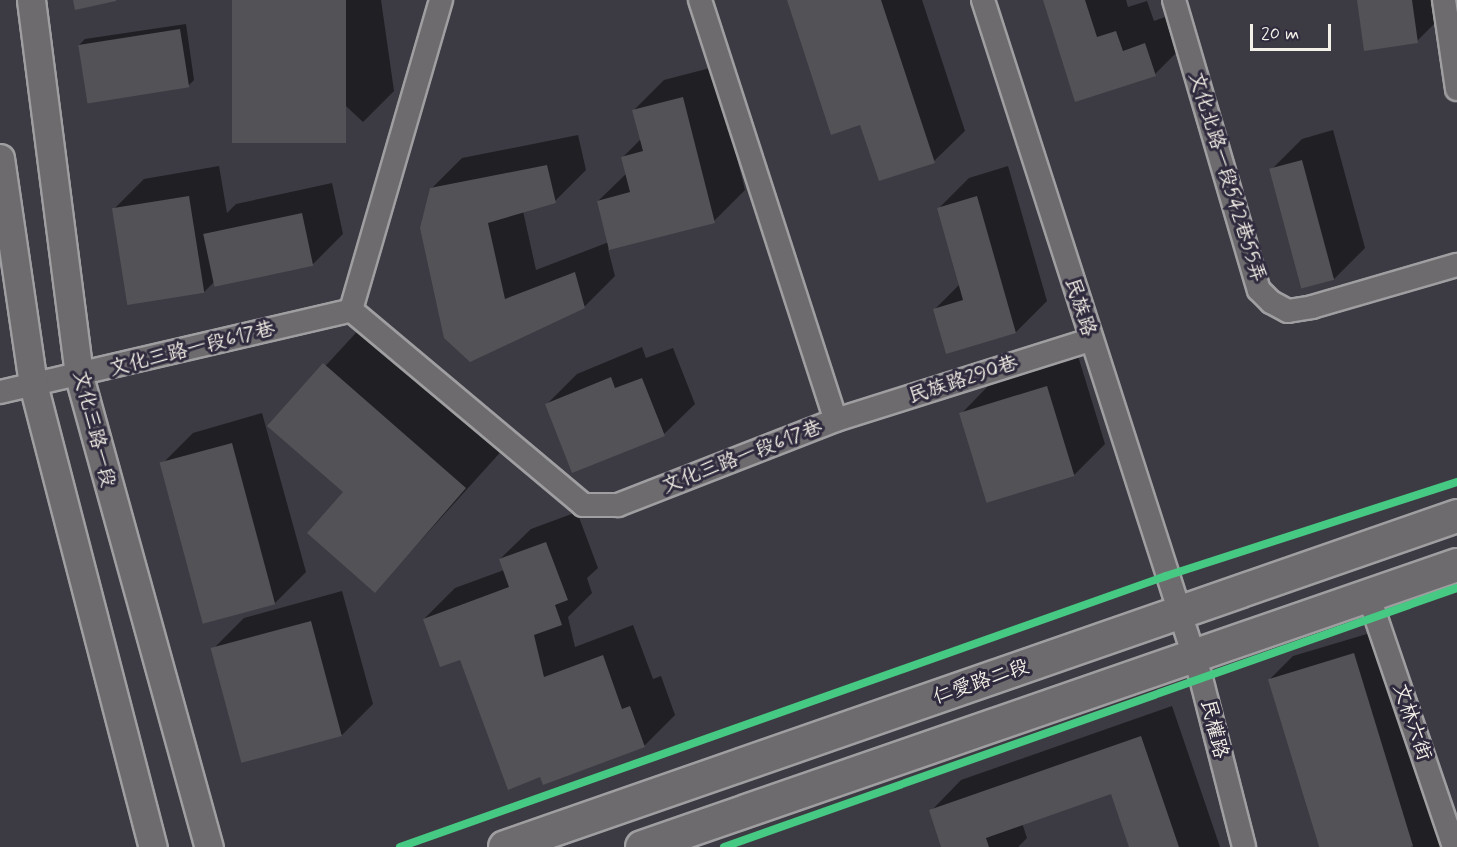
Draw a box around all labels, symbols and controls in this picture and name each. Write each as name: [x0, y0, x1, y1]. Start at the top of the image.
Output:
scale bar: [1253, 12, 1334, 50]
text: 20 m: [1261, 22, 1299, 46]
street label: 文化北路一段542巷55弄: [1184, 69, 1270, 285]
street label: 民族路: [1059, 275, 1101, 339]
street label: 文化三路一段617巷: [107, 317, 277, 381]
street label: 民族路290巷: [905, 351, 1021, 409]
street label: 文化三路一段: [68, 368, 120, 490]
street label: 文化三路一段617巷: [658, 415, 826, 499]
street label: 仁愛路二段: [930, 654, 1032, 710]
street label: 文林六街: [1388, 680, 1436, 764]
street label: 民權路: [1195, 697, 1233, 761]

